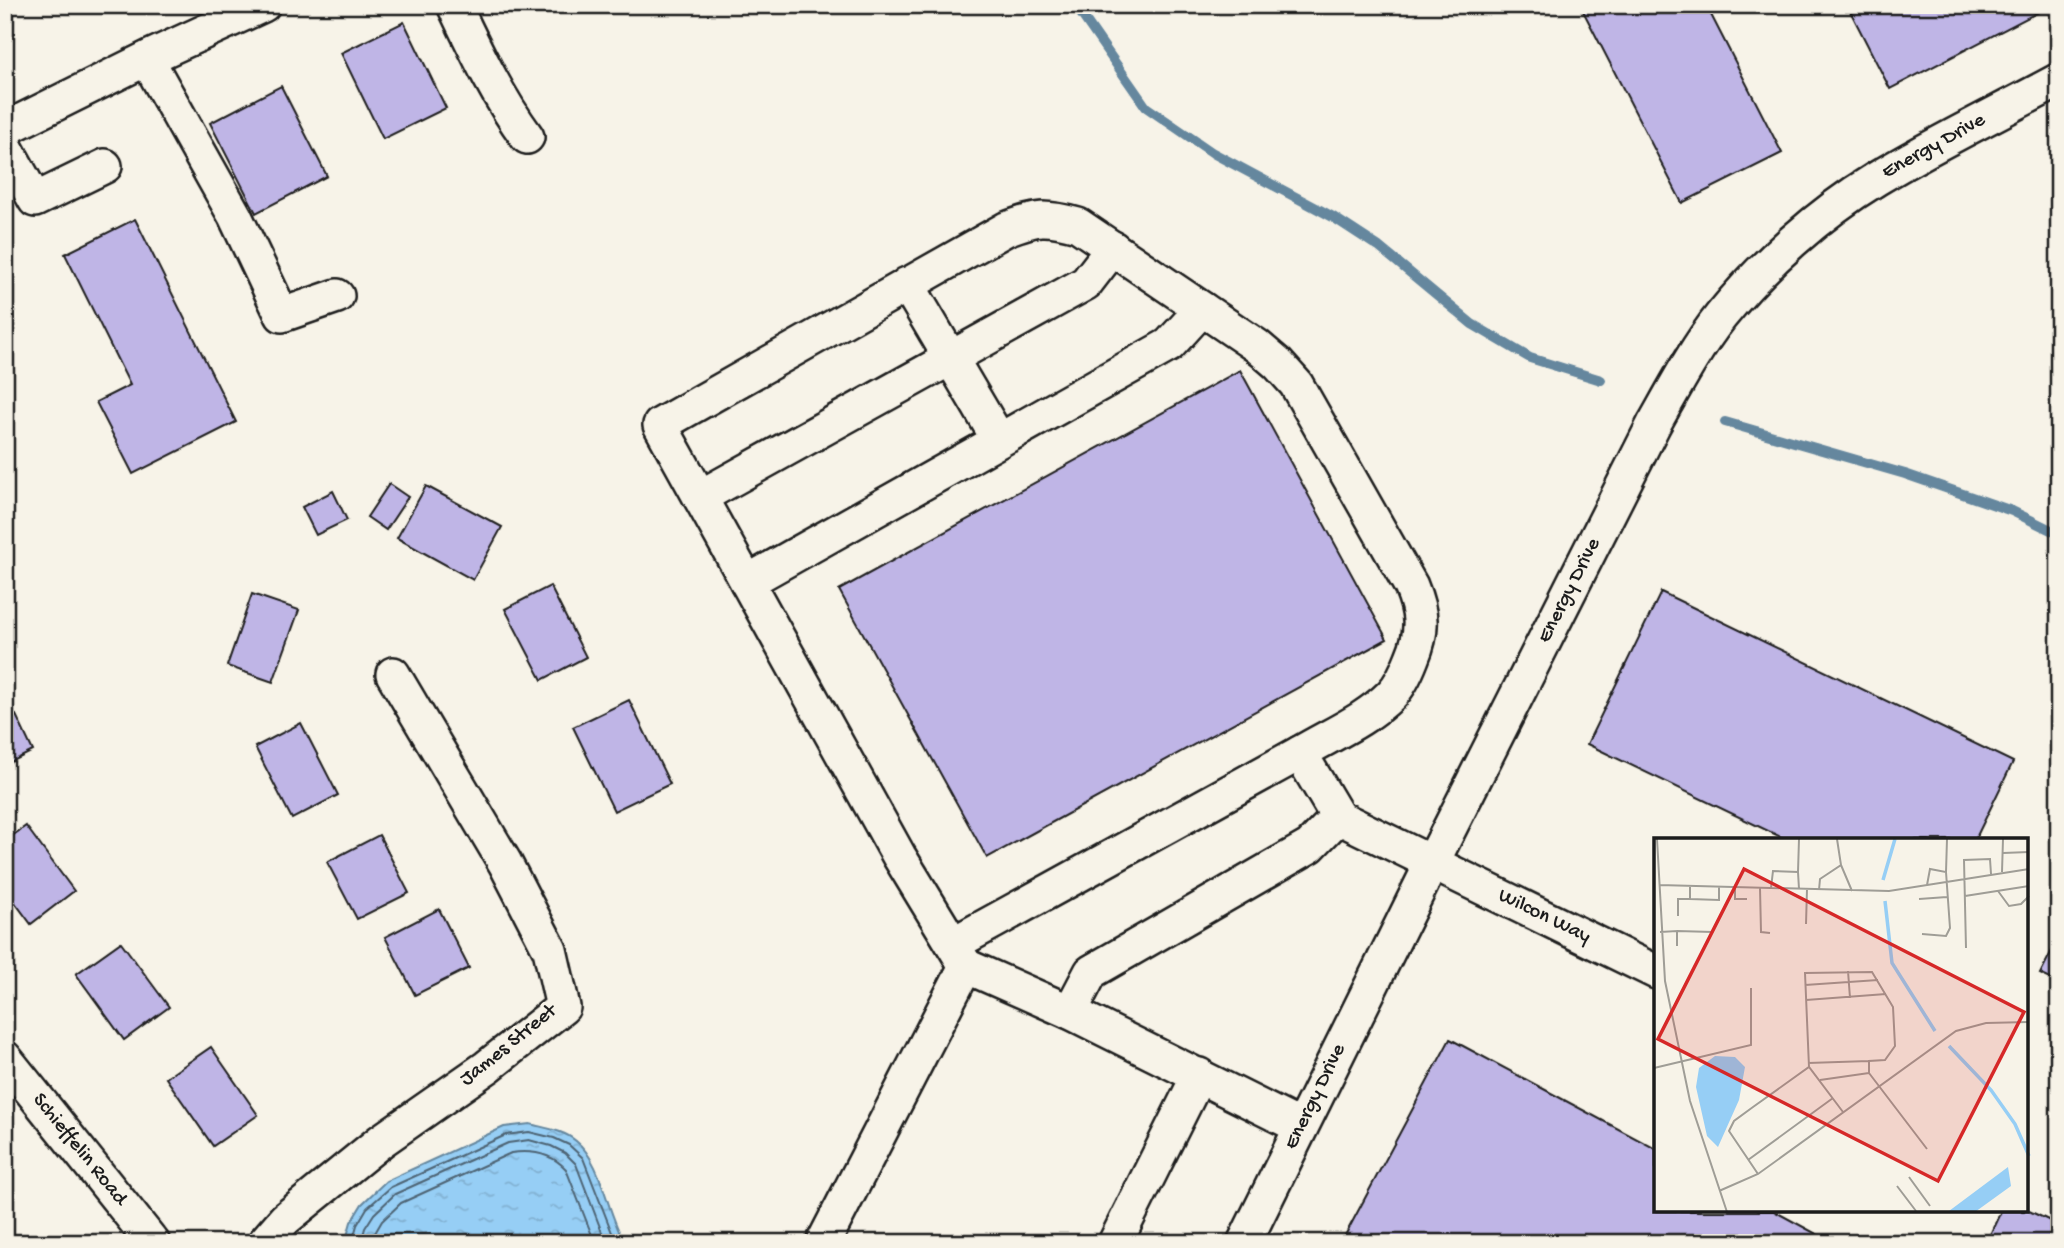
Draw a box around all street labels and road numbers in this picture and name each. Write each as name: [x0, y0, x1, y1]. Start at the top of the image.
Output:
street label: Energy Drive: [1878, 108, 1991, 186]
street label: Energy Drive: [1533, 533, 1608, 648]
street label: Wilcon Way: [1494, 884, 1594, 950]
street label: James Street: [456, 998, 564, 1093]
street label: Energy Drive: [1280, 1039, 1353, 1154]
street label: Schieffelin Road: [26, 1089, 133, 1213]

